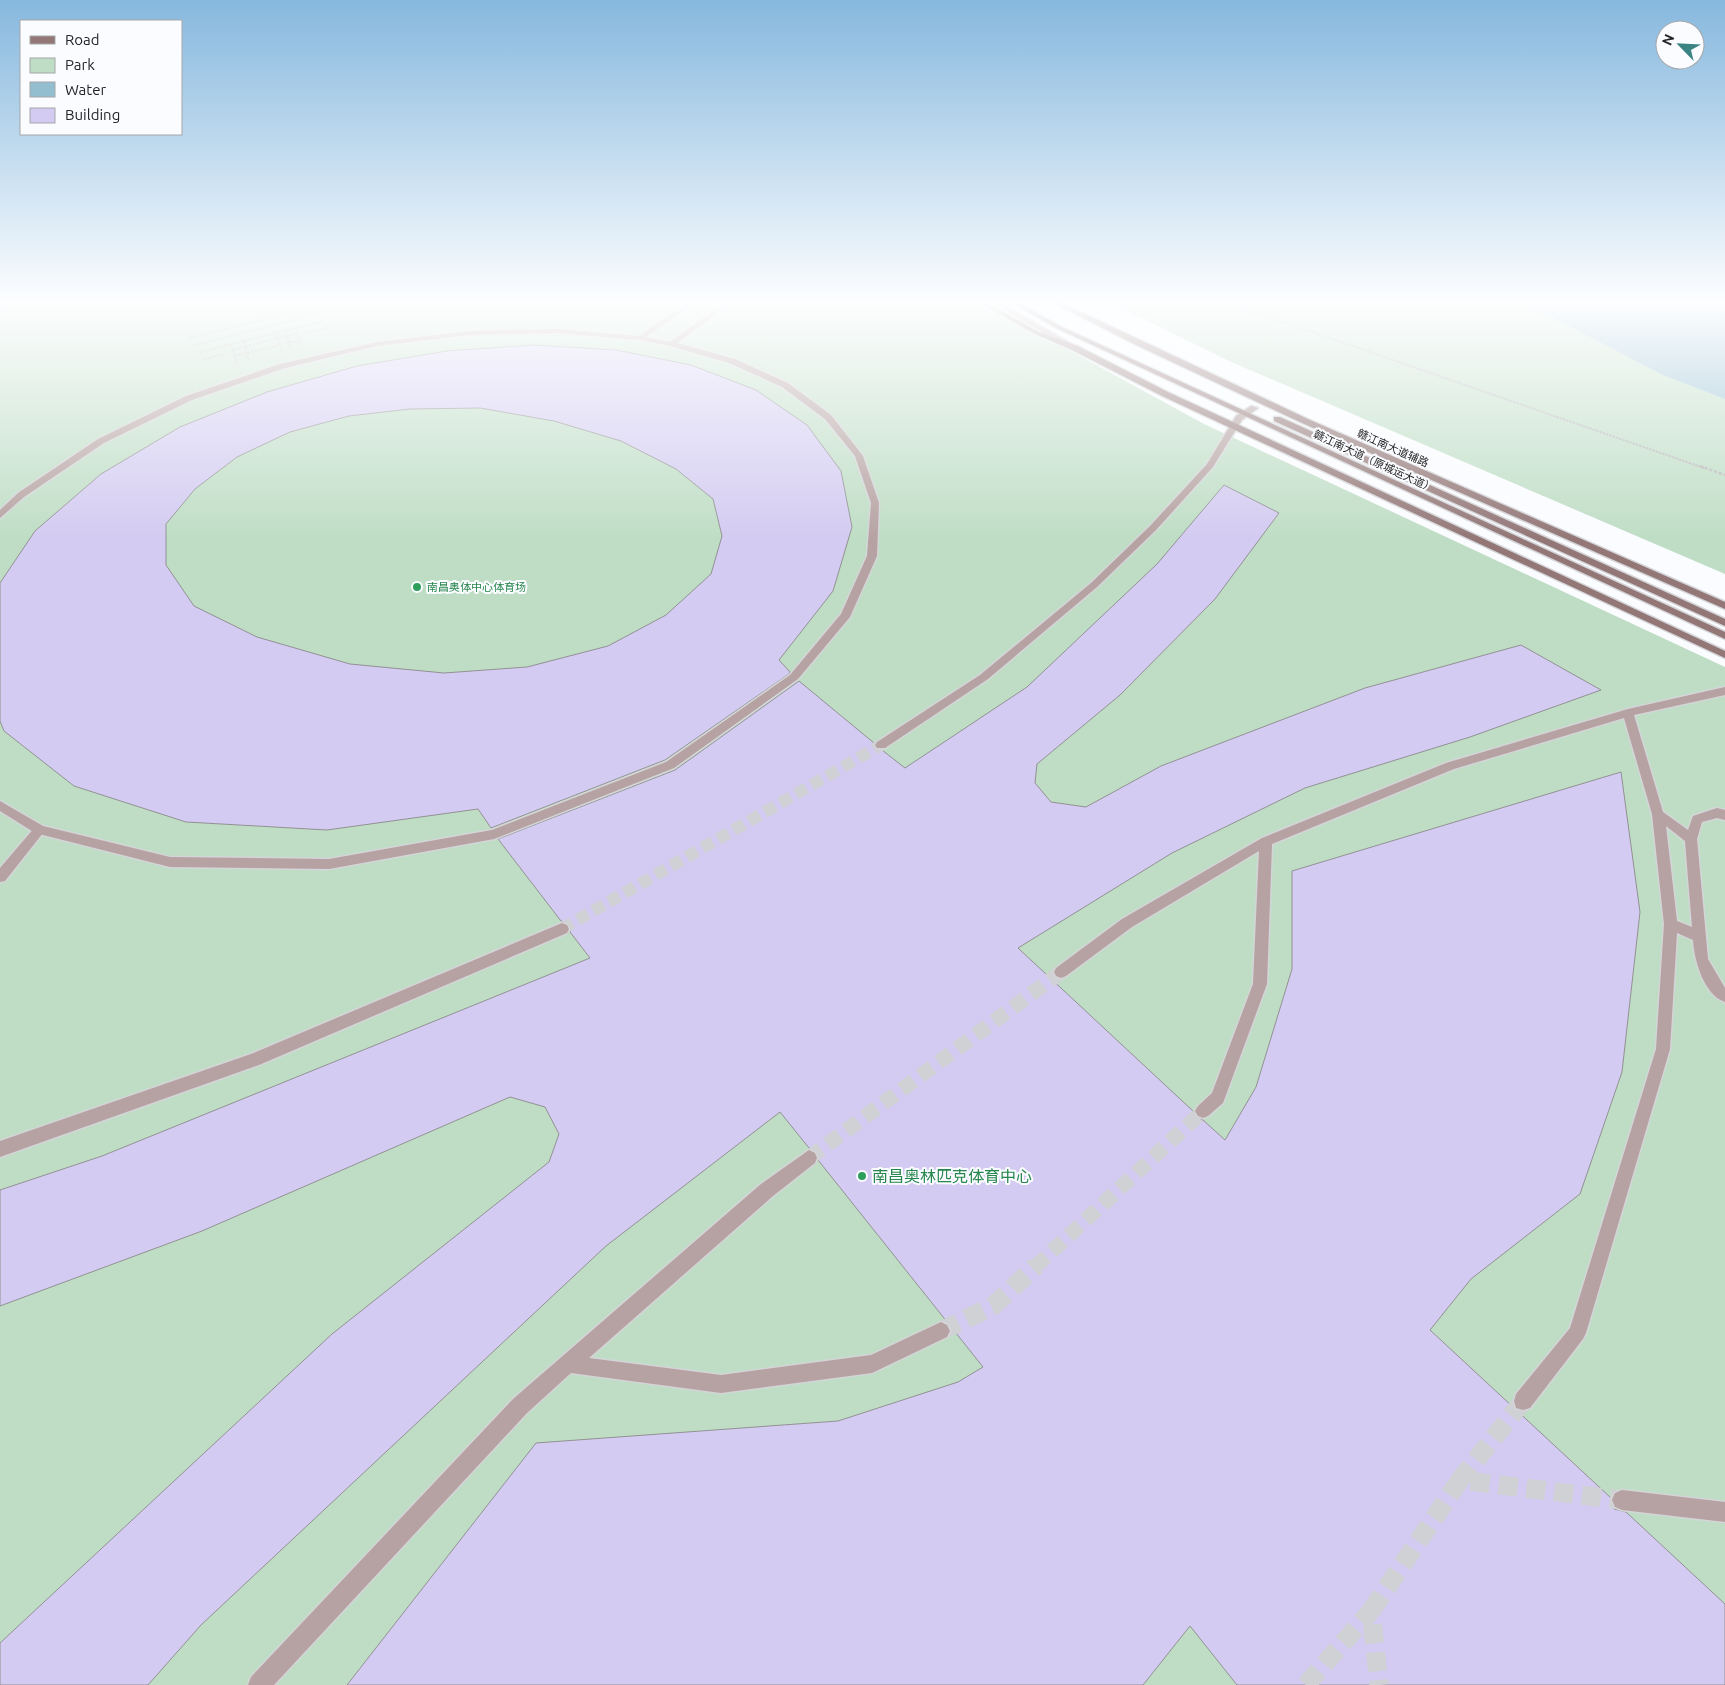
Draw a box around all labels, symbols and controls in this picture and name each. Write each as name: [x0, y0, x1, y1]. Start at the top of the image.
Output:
legend: [20, 20, 182, 135]
north arrow: [1655, 20, 1705, 70]
text: Road: [65, 31, 100, 48]
text: N: [1659, 32, 1678, 48]
text: Park: [65, 56, 95, 73]
text: Water: [65, 81, 106, 98]
text: Building: [65, 106, 120, 123]
street label: 赣江南大道辅路: [1355, 427, 1431, 469]
street label: 赣江南大道（原城运大道）: [1312, 428, 1436, 494]
marker: 南昌奥体中心体育场: [411, 581, 423, 593]
place label: 南昌奥体中心体育场: [427, 581, 526, 593]
place label: 南昌奥林匹克体育中心: [872, 1167, 1032, 1185]
marker: 南昌奥林匹克体育中心: [856, 1170, 868, 1182]

